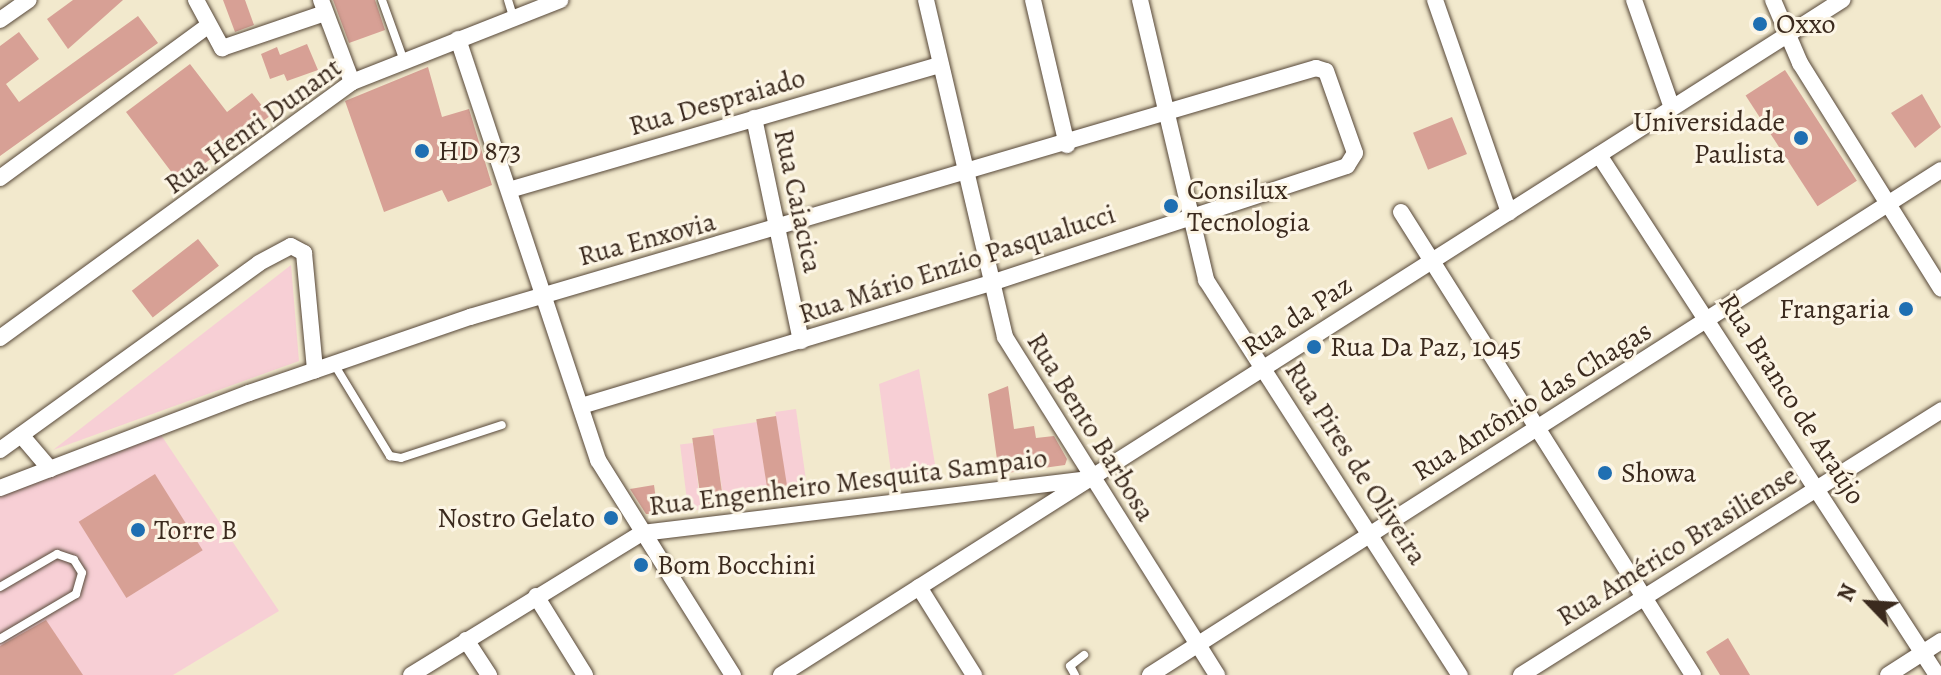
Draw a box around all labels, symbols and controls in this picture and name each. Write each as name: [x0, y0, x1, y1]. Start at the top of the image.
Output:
place label: Oxxo: [1776, 7, 1835, 41]
marker: Oxxo: [1751, 15, 1769, 33]
street label: Rua Henri Dunant: [158, 51, 348, 201]
street label: Rua Despraiado: [625, 61, 809, 143]
place label: Universidade Paulista: [1633, 105, 1785, 171]
street label: Rua Caiacica: [766, 126, 830, 276]
marker: Universidade Paulista: [1792, 129, 1810, 147]
place label: HD 873: [438, 134, 521, 168]
marker: HD 873: [413, 142, 431, 160]
place label: Consilux Tecnologia: [1187, 173, 1310, 239]
street label: Rua Mário Enzio Pasqualucci: [794, 197, 1120, 331]
marker: Consilux Tecnologia: [1162, 197, 1180, 215]
street label: Rua Enxovia: [575, 205, 719, 273]
street label: Rua da Paz: [1236, 268, 1358, 364]
street label: Rua Branco de Araújo: [1711, 287, 1873, 511]
place label: Frangaria: [1779, 292, 1890, 326]
marker: Frangaria: [1897, 300, 1915, 318]
street label: Rua Antônio das Chagas: [1406, 314, 1658, 488]
street label: Rua Bento Barbosa: [1020, 326, 1162, 528]
place label: Rua Da Paz, 1045: [1330, 330, 1522, 364]
marker: Rua Da Paz, 1045: [1305, 338, 1323, 356]
street label: Rua Pires de Oliveira: [1278, 355, 1434, 571]
street label: Rua Engenheiro Mesquita Sampaio: [647, 441, 1049, 523]
place label: Showa: [1621, 456, 1696, 490]
street label: Rua Américo Brasiliense: [1551, 458, 1803, 634]
marker: Showa: [1596, 464, 1614, 482]
place label: Nostro Gelato: [437, 501, 595, 535]
marker: Nostro Gelato: [602, 509, 620, 527]
place label: Torre B: [154, 513, 238, 547]
marker: Torre B: [129, 521, 147, 539]
place label: Bom Bocchini: [657, 548, 816, 582]
marker: Bom Bocchini: [632, 556, 650, 574]
north arrow: [1829, 563, 1909, 643]
text: N: [1830, 579, 1864, 606]

